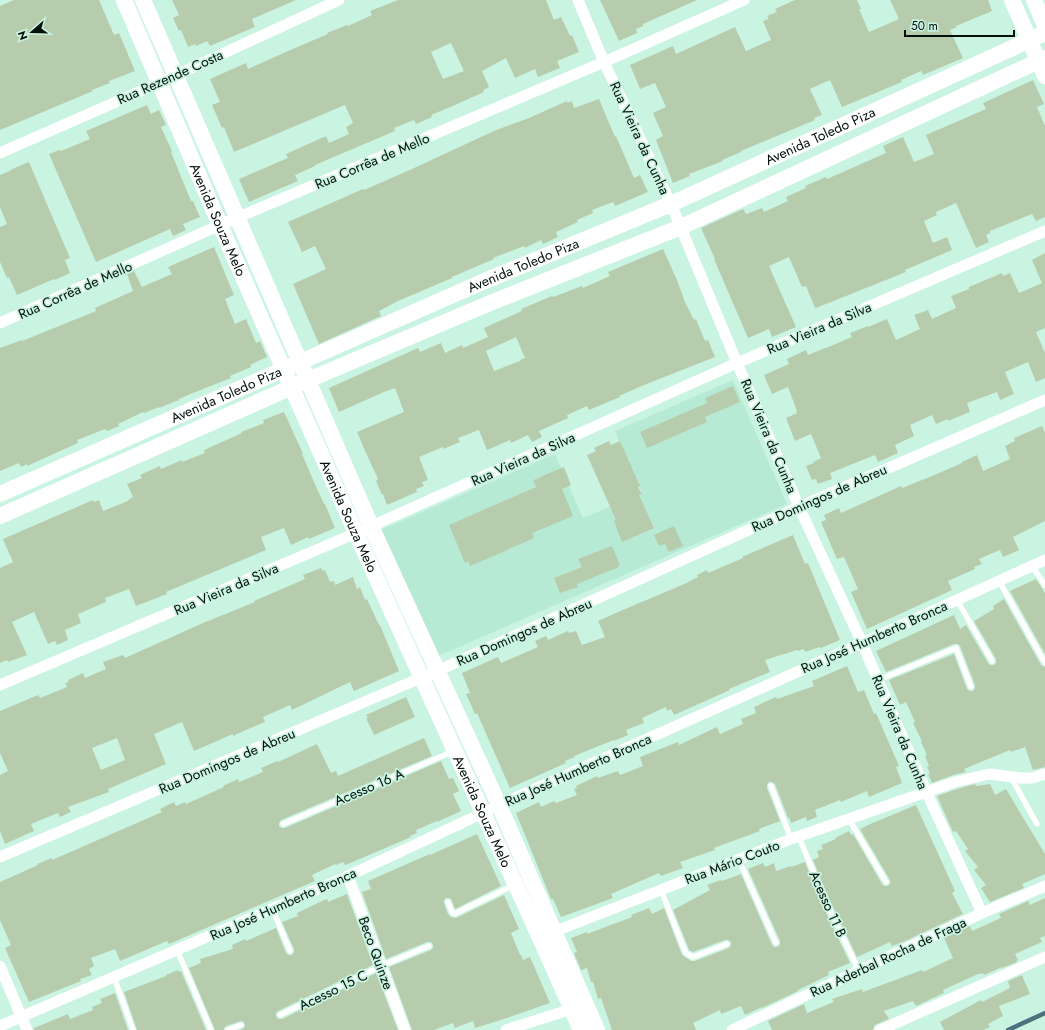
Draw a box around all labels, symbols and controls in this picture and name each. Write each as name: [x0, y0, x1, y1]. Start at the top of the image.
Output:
north arrow: [12, 12, 52, 52]
scale bar: [905, 12, 1014, 38]
text: 50 m: [911, 17, 938, 35]
text: N: [14, 29, 32, 42]
street label: Rua Rezende Costa: [114, 45, 226, 109]
street label: Rua Vieira da Cunha: [605, 78, 675, 198]
street label: Avenida Toledo Piza: [762, 102, 879, 170]
street label: Rua Corrêa de Mello: [312, 128, 433, 194]
street label: Avenida Souza Melo: [185, 160, 251, 280]
street label: Avenida Toledo Piza: [464, 233, 582, 297]
street label: Rua Corrêa de Mello: [15, 256, 136, 324]
street label: Rua Vieira da Silva: [764, 297, 874, 359]
street label: Avenida Toledo Piza: [168, 361, 285, 428]
street label: Rua Vieira da Cunha: [736, 376, 802, 496]
street label: Rua Vieira da Silva: [468, 427, 578, 491]
street label: Avenida Souza Melo: [315, 457, 383, 576]
street label: Rua Domingos de Abreu: [748, 459, 890, 537]
street label: Rua Vieira da Silva: [171, 558, 281, 620]
street label: Rua Domingos de Abreu: [453, 593, 595, 671]
street label: Rua José Humberto Bronca: [798, 596, 950, 678]
street label: Rua Vieira da Cunha: [867, 672, 933, 792]
street label: Rua Domingos de Abreu: [156, 723, 298, 799]
street label: Rua José Humberto Bronca: [502, 729, 654, 811]
street label: Avenida Souza Melo: [448, 752, 517, 871]
street label: Acesso 16 A: [331, 763, 408, 811]
street label: Rua Mário Couto: [682, 835, 783, 889]
street label: Rua José Humberto Bronca: [207, 863, 359, 945]
street label: Acesso 11 B: [804, 868, 852, 941]
street label: Rua Aderbal Rocha de Fraga: [807, 912, 969, 1002]
street label: Beco Quinze: [354, 914, 398, 992]
street label: Acesso 15 C: [295, 965, 371, 1015]

